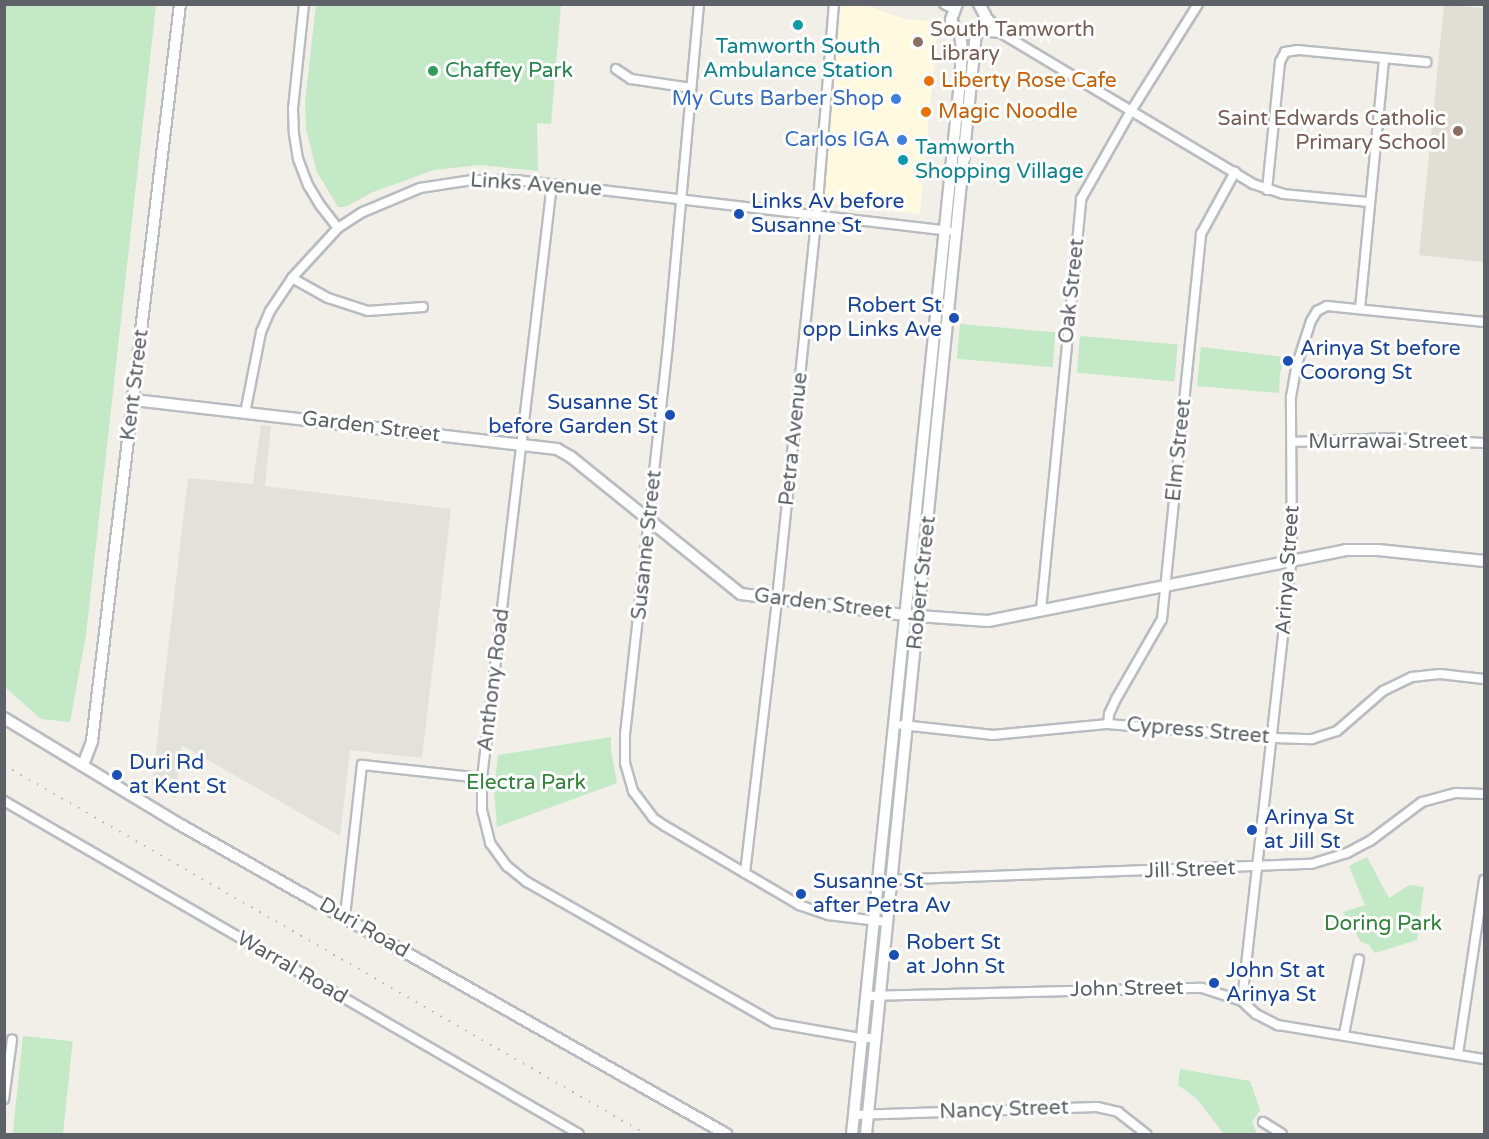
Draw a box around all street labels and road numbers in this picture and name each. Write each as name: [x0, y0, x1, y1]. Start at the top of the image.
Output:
street label: Links Avenue: [469, 168, 603, 202]
street label: Oak Street: [1054, 237, 1090, 345]
street label: Kent Street: [116, 328, 154, 442]
street label: Petra Avenue: [774, 371, 814, 507]
street label: Elm Street: [1161, 397, 1197, 503]
street label: Garden Street: [301, 406, 441, 448]
street label: Murrawai Street: [1308, 429, 1468, 455]
street label: Susanne Street: [627, 469, 667, 621]
street label: Arinya Street: [1271, 504, 1305, 636]
street label: Robert Street: [902, 515, 942, 651]
street label: Garden Street: [753, 583, 893, 625]
street label: Anthony Road: [473, 607, 515, 753]
street label: Cypress Street: [1126, 712, 1270, 750]
street label: Jill Street: [1144, 856, 1236, 884]
street label: Duri Road: [314, 892, 414, 964]
street label: Warral Road: [232, 926, 352, 1010]
street label: John Street: [1070, 975, 1184, 1003]
street label: Nancy Street: [939, 1095, 1069, 1125]

